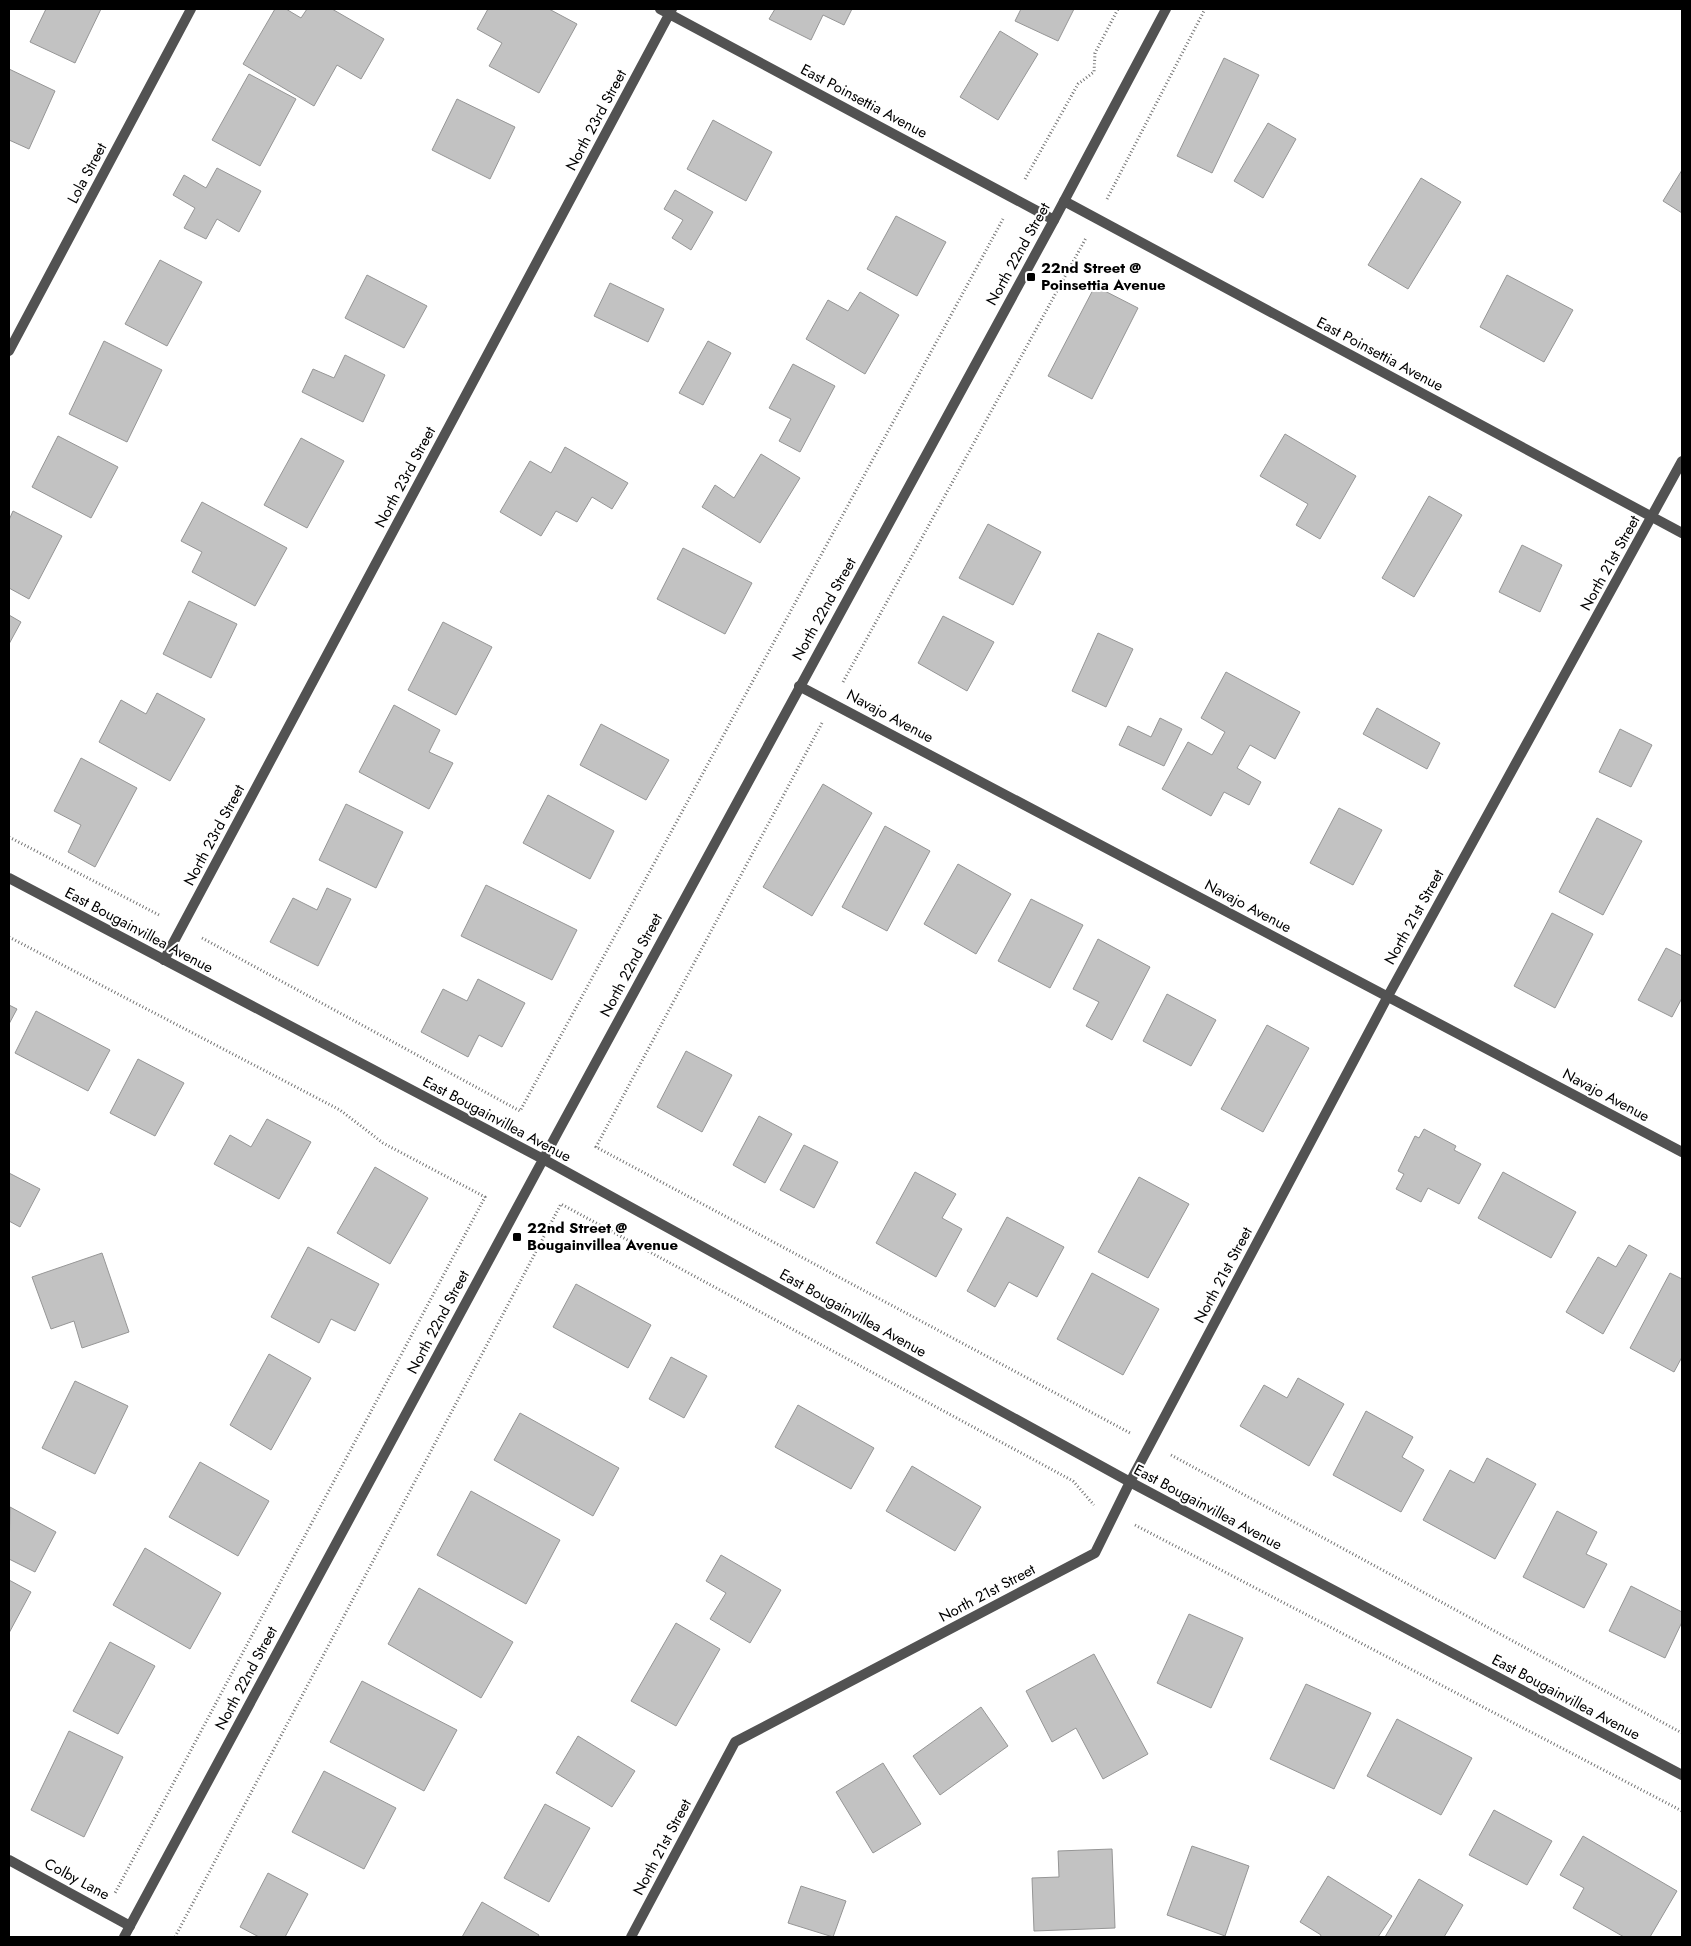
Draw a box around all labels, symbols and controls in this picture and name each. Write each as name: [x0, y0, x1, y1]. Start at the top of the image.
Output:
street label: East Poinsettia Avenue: [797, 58, 932, 144]
street label: North 23rd Street: [560, 65, 632, 174]
street label: Lola Street: [62, 138, 112, 207]
street label: North 22nd Street: [981, 198, 1056, 310]
place label: 22nd Street @ Poinsettia Avenue: [1041, 257, 1166, 296]
marker: 22nd Street @ Poinsettia Avenue: [1025, 271, 1037, 283]
street label: East Poinsettia Avenue: [1313, 311, 1448, 397]
street label: North 23rd Street: [369, 422, 441, 531]
street label: North 21st Street: [1575, 511, 1646, 615]
street label: North 22nd Street: [787, 553, 862, 665]
street label: Navajo Avenue: [843, 684, 938, 748]
street label: North 23rd Street: [178, 780, 250, 889]
street label: North 21st Street: [1379, 865, 1450, 969]
street label: Navajo Avenue: [1201, 874, 1296, 938]
street label: East Bougainvillea Avenue: [61, 882, 217, 979]
street label: North 22nd Street: [594, 909, 668, 1021]
street label: Navajo Avenue: [1559, 1063, 1654, 1127]
street label: East Bougainvillea Avenue: [419, 1071, 575, 1168]
place label: 22nd Street @ Bougainvillea Avenue: [527, 1217, 678, 1256]
street label: North 21st Street: [1188, 1223, 1258, 1327]
marker: 22nd Street @ Bougainvillea Avenue: [511, 1231, 523, 1243]
street label: East Bougainvillea Avenue: [775, 1263, 931, 1363]
street label: North 22nd Street: [401, 1266, 475, 1378]
street label: East Bougainvillea Avenue: [1130, 1459, 1286, 1556]
street label: North 21st Street: [935, 1558, 1039, 1628]
street label: North 22nd Street: [209, 1622, 283, 1734]
street label: East Bougainvillea Avenue: [1488, 1649, 1644, 1746]
street label: North 21st Street: [627, 1795, 697, 1899]
street label: Colby Lane: [41, 1853, 114, 1905]

